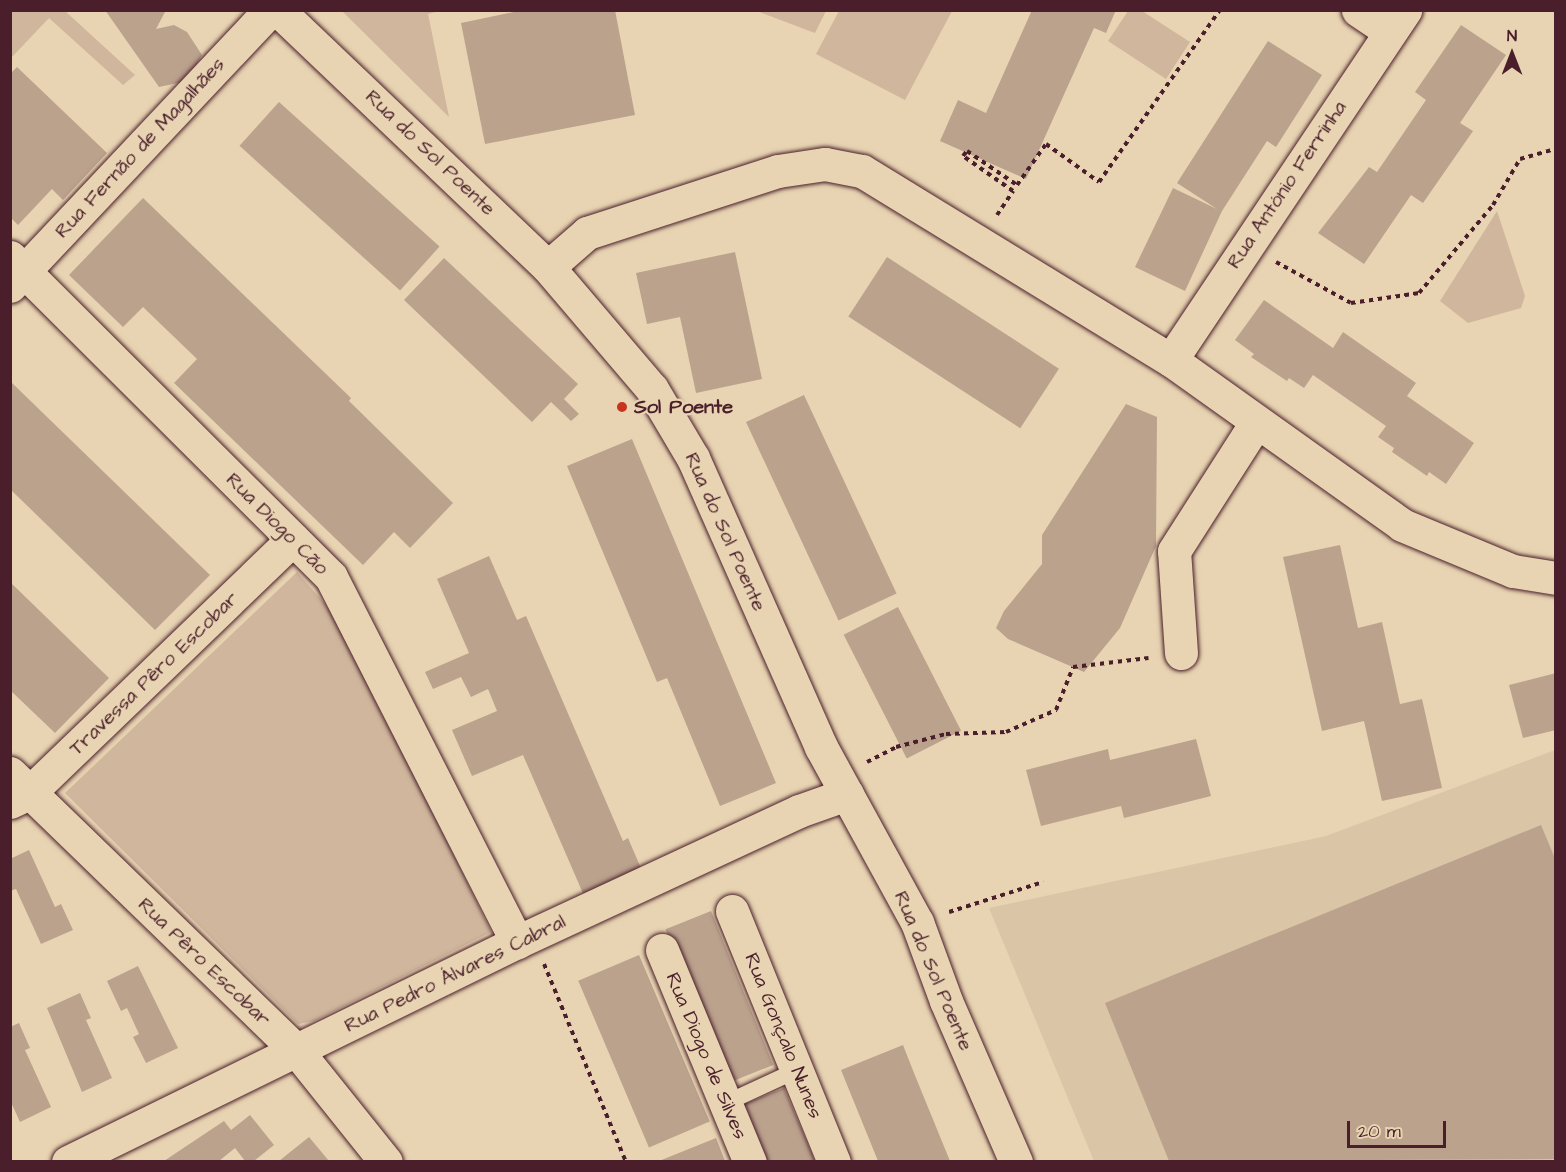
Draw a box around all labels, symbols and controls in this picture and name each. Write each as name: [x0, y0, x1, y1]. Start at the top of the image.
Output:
north arrow: [1482, 24, 1542, 84]
text: N: [1507, 25, 1517, 47]
street label: Rua Fernão de Magalhães: [50, 53, 230, 243]
street label: Rua do Sol Poente: [360, 85, 500, 221]
street label: Rua António Ferrinha: [1222, 97, 1352, 273]
place label: Sol Poente: [634, 395, 733, 419]
marker: Sol Poente: [615, 400, 629, 414]
street label: Rua do Sol Poente: [679, 449, 771, 615]
street label: Rua Diogo Cão: [221, 468, 333, 580]
street label: Travessa Pêro Escobar: [65, 587, 243, 761]
street label: Rua do Sol Poente: [889, 888, 977, 1054]
street label: Rua Pêro Escobar: [133, 893, 275, 1031]
street label: Rua Pedro Álvares Cabral: [341, 910, 569, 1038]
street label: Rua Gonçalo Nunes: [739, 950, 827, 1122]
street label: Rua Diogo de Silves: [660, 969, 752, 1143]
scale bar: [1350, 1109, 1449, 1147]
text: 20 m: [1358, 1119, 1401, 1144]

